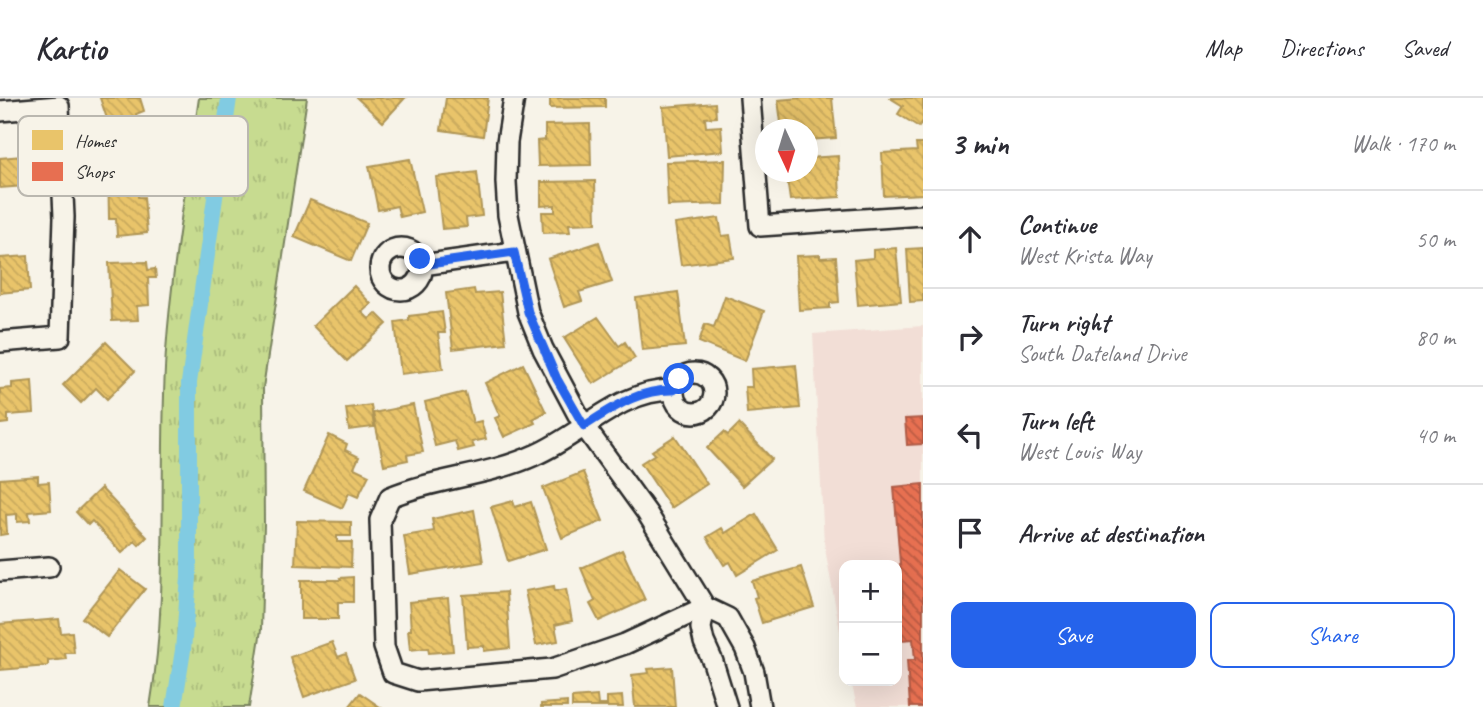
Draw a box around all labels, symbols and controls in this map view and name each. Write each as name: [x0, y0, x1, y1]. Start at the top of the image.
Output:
text: Kartio: [35, 27, 106, 69]
text: Map: [1205, 33, 1242, 63]
text: Directions: [1280, 33, 1363, 63]
text: Saved: [1401, 33, 1448, 63]
legend: [18, 116, 248, 196]
north arrow: [755, 119, 818, 182]
text: 3 min: [951, 125, 1008, 163]
text: Homes: [75, 129, 117, 153]
text: Walk · 170 m: [1351, 129, 1455, 158]
text: Shops: [75, 160, 115, 184]
text: Continue: [1018, 208, 1096, 241]
icon: ahead: [951, 220, 989, 258]
text: 50 m: [1416, 225, 1455, 254]
text: West Krista Way: [1018, 241, 1152, 270]
route end: [404, 243, 435, 274]
text: Turn right: [1018, 306, 1109, 339]
icon: right: [951, 318, 989, 356]
text: 80 m: [1416, 323, 1455, 352]
text: South Dateland Drive: [1018, 339, 1187, 368]
route start: [663, 363, 694, 394]
text: Turn left: [1018, 404, 1093, 437]
icon: left: [951, 416, 989, 454]
text: 40 m: [1416, 421, 1455, 450]
text: West Louis Way: [1018, 437, 1141, 466]
icon: arrive: [951, 514, 989, 552]
text: Arrive at destination: [1018, 517, 1204, 550]
map controls: [839, 560, 902, 686]
button: +: [839, 560, 902, 623]
button: Save: [951, 602, 1196, 668]
button: Share: [1210, 602, 1455, 668]
button: −: [839, 623, 902, 686]

